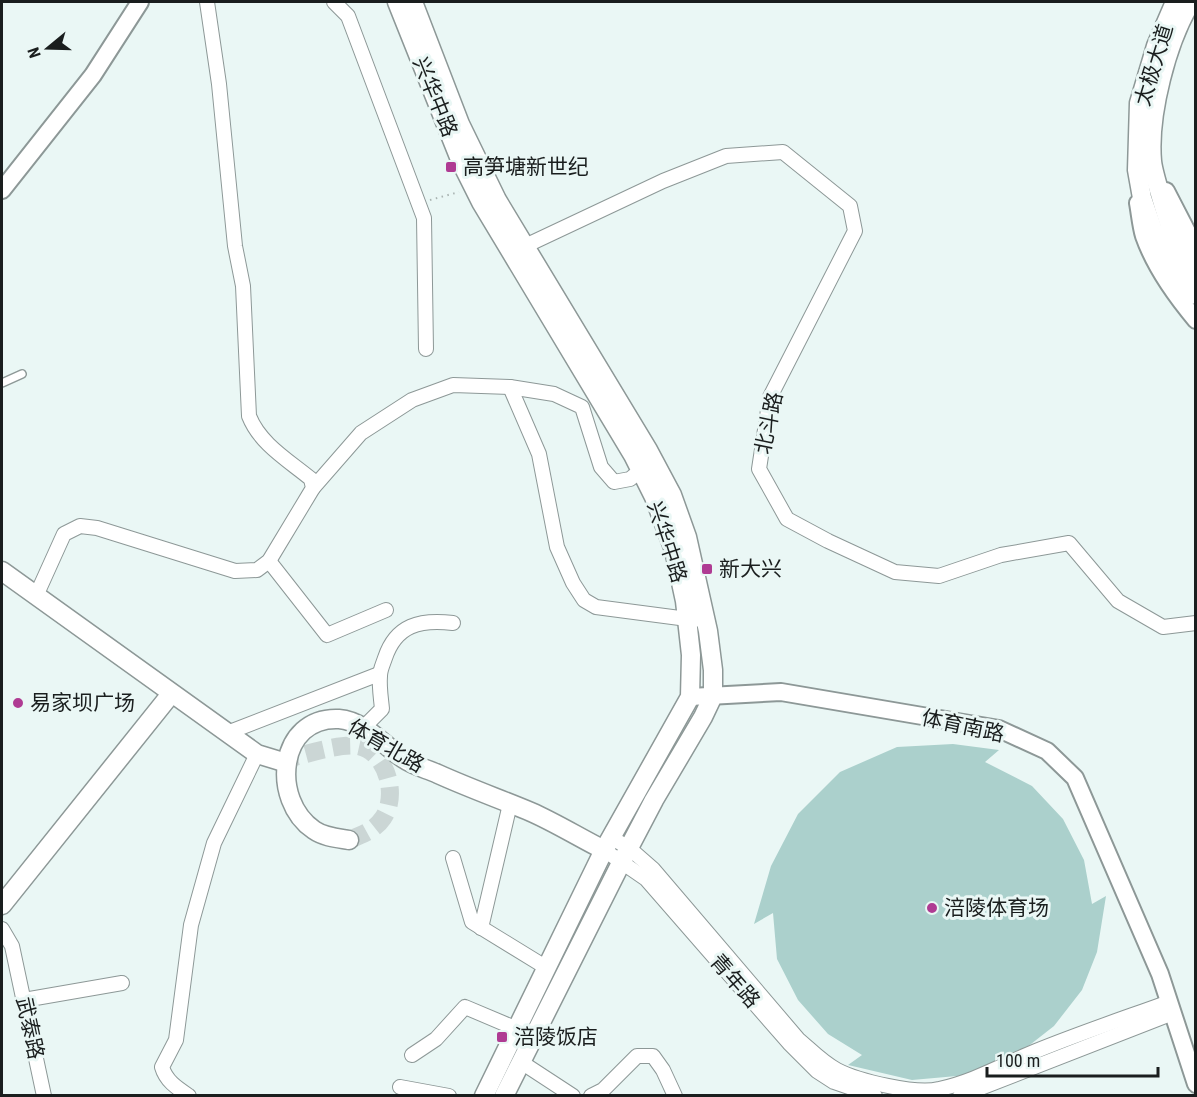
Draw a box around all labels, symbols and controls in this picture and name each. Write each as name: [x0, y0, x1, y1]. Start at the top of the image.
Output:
north arrow: [18, 18, 78, 78]
street label: 太极大道: [1130, 21, 1178, 109]
text: N: [24, 45, 45, 60]
street label: 兴华中路: [408, 54, 462, 140]
place label: 高笋塘新世纪: [463, 155, 589, 179]
marker: 高笋塘新世纪: [444, 160, 458, 174]
street label: 北斗路: [751, 390, 787, 456]
street label: 兴华中路: [643, 498, 691, 586]
place label: 新大兴: [719, 557, 782, 581]
marker: 新大兴: [700, 562, 714, 576]
place label: 易家坝广场: [30, 691, 135, 715]
marker: 易家坝广场: [11, 696, 25, 710]
street label: 体育南路: [919, 706, 1007, 746]
street label: 体育北路: [344, 715, 428, 777]
place label: 涪陵体育场: [944, 896, 1049, 920]
marker: 涪陵体育场: [925, 901, 939, 915]
street label: 青年路: [705, 949, 765, 1013]
street label: 武泰路: [12, 995, 48, 1061]
place label: 涪陵饭店: [514, 1025, 598, 1049]
marker: 涪陵饭店: [495, 1030, 509, 1044]
scale bar: [987, 1040, 1158, 1078]
text: 100 m: [996, 1050, 1040, 1071]

